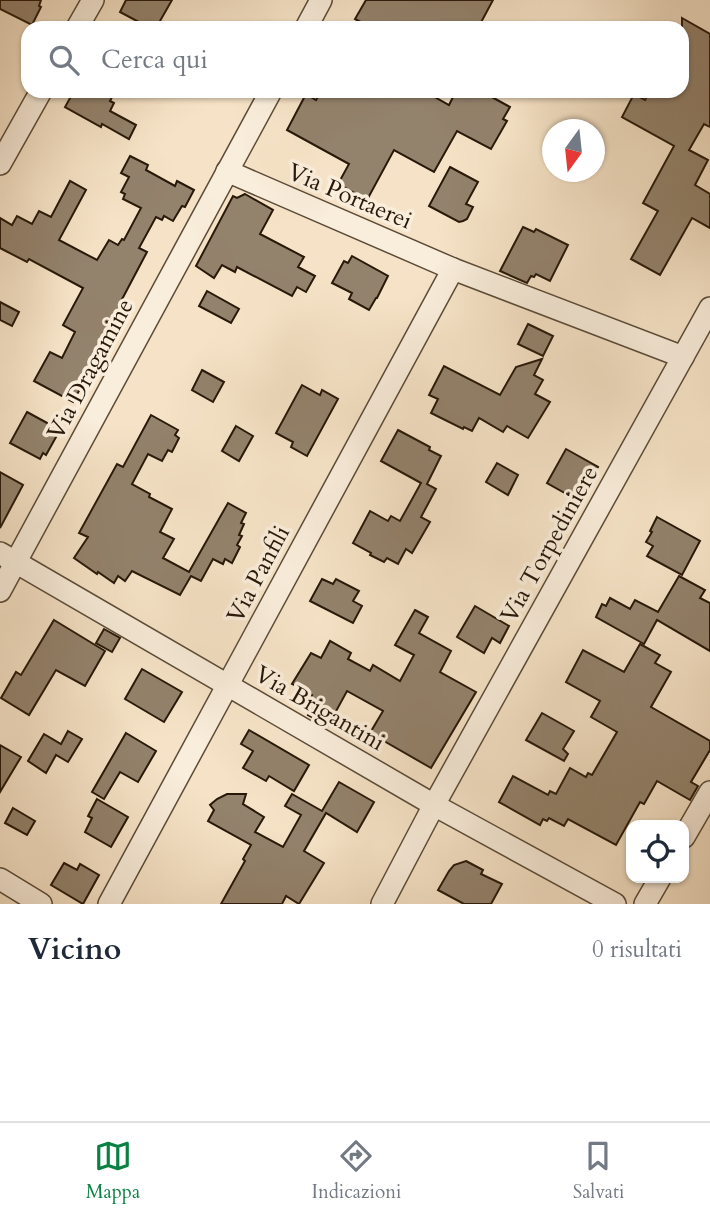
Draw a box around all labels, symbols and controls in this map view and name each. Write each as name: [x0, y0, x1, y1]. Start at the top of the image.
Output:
search box: [21, 21, 689, 98]
icon: search: [45, 41, 83, 79]
text: Cerca qui: [101, 42, 208, 77]
north arrow: [542, 119, 605, 182]
street label: Via Portaerei: [282, 155, 417, 238]
street label: Via Dragamine: [39, 293, 141, 446]
street label: Via Torpediniere: [493, 460, 606, 629]
street label: Via Panfili: [219, 520, 298, 629]
street label: Via Brigantini: [249, 658, 391, 759]
map controls: [626, 820, 689, 883]
button: locate: [626, 820, 689, 883]
text: Vicino: [28, 929, 121, 970]
text: 0 risultati: [592, 934, 682, 965]
tab: Mappa: [86, 1137, 140, 1205]
tab: Indicazioni: [311, 1137, 401, 1205]
tab: Salvati: [573, 1137, 624, 1205]

